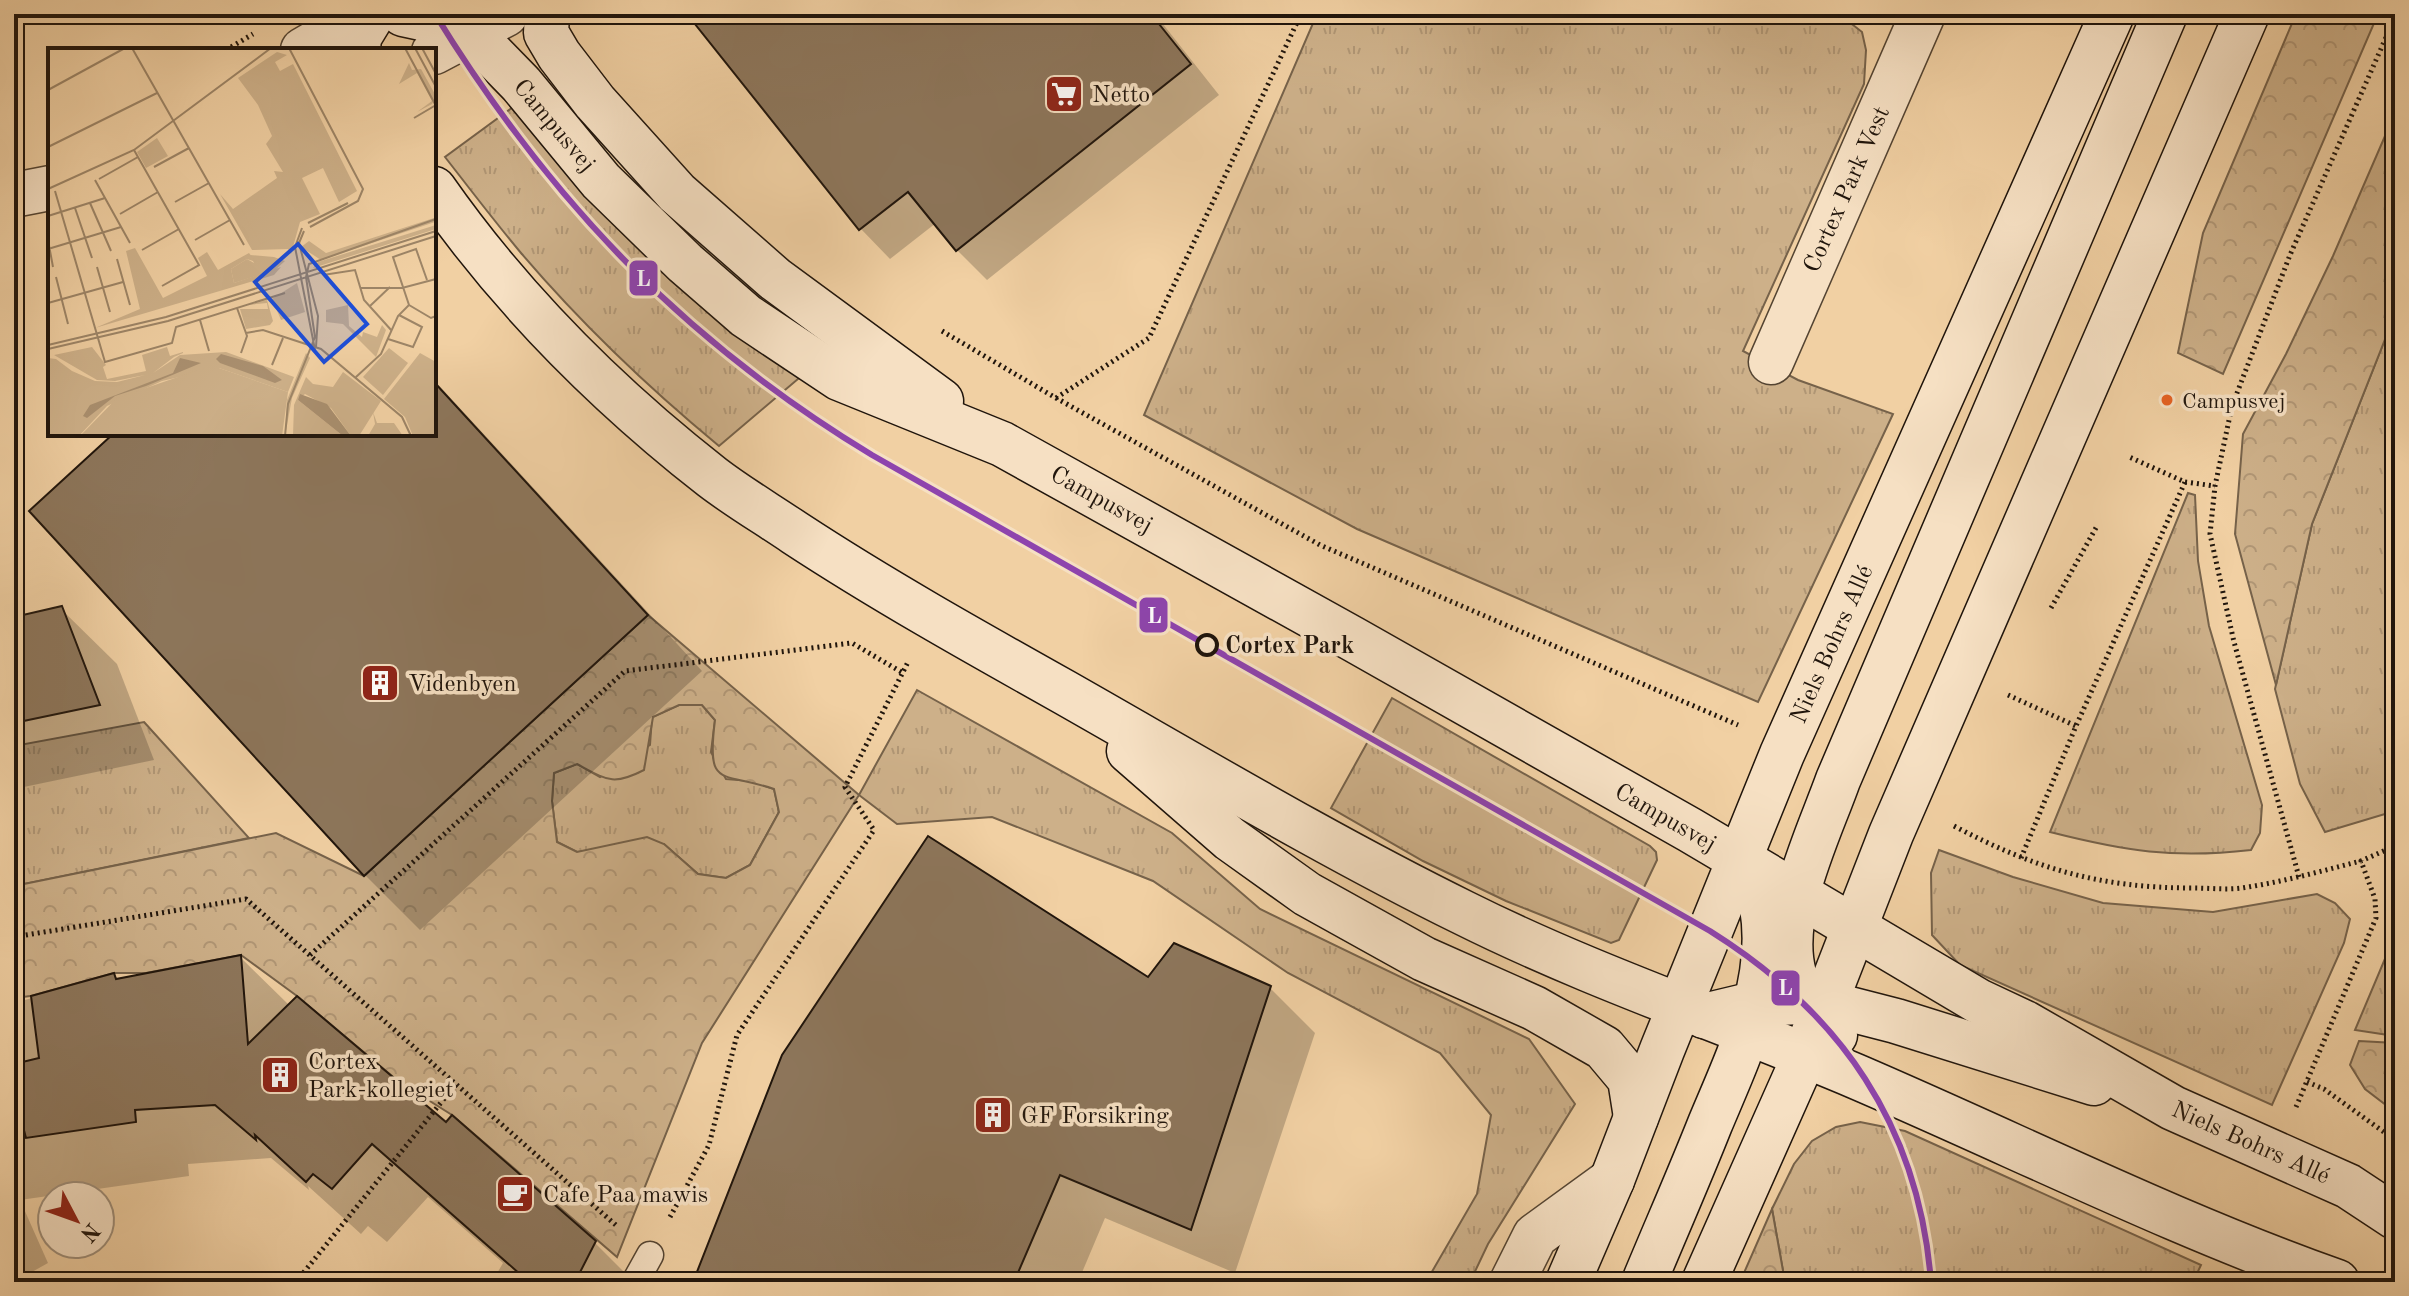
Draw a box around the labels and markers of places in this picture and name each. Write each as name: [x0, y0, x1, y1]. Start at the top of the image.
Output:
supermarket icon: Netto: [1043, 73, 1085, 115]
place label: Netto: [1092, 84, 1150, 108]
place label: Campusvej: [2182, 391, 2286, 413]
marker: Campusvej: [2159, 392, 2175, 408]
marker: Cortex Park: [1196, 634, 1218, 656]
place label: Cortex Park: [1225, 635, 1354, 659]
building icon: Videnbyen: [359, 662, 401, 704]
place label: Videnbyen: [408, 673, 516, 697]
place label: Cortex Park-kollegiet: [308, 1051, 454, 1103]
building icon: Cortex Park-kollegiet: [259, 1054, 301, 1096]
building icon: GF Forsikring: [972, 1094, 1014, 1136]
place label: GF Forsikring: [1021, 1105, 1169, 1129]
cafe icon: Cafe Paa mawis: [494, 1173, 536, 1215]
place label: Cafe Paa mawis: [543, 1184, 708, 1208]

